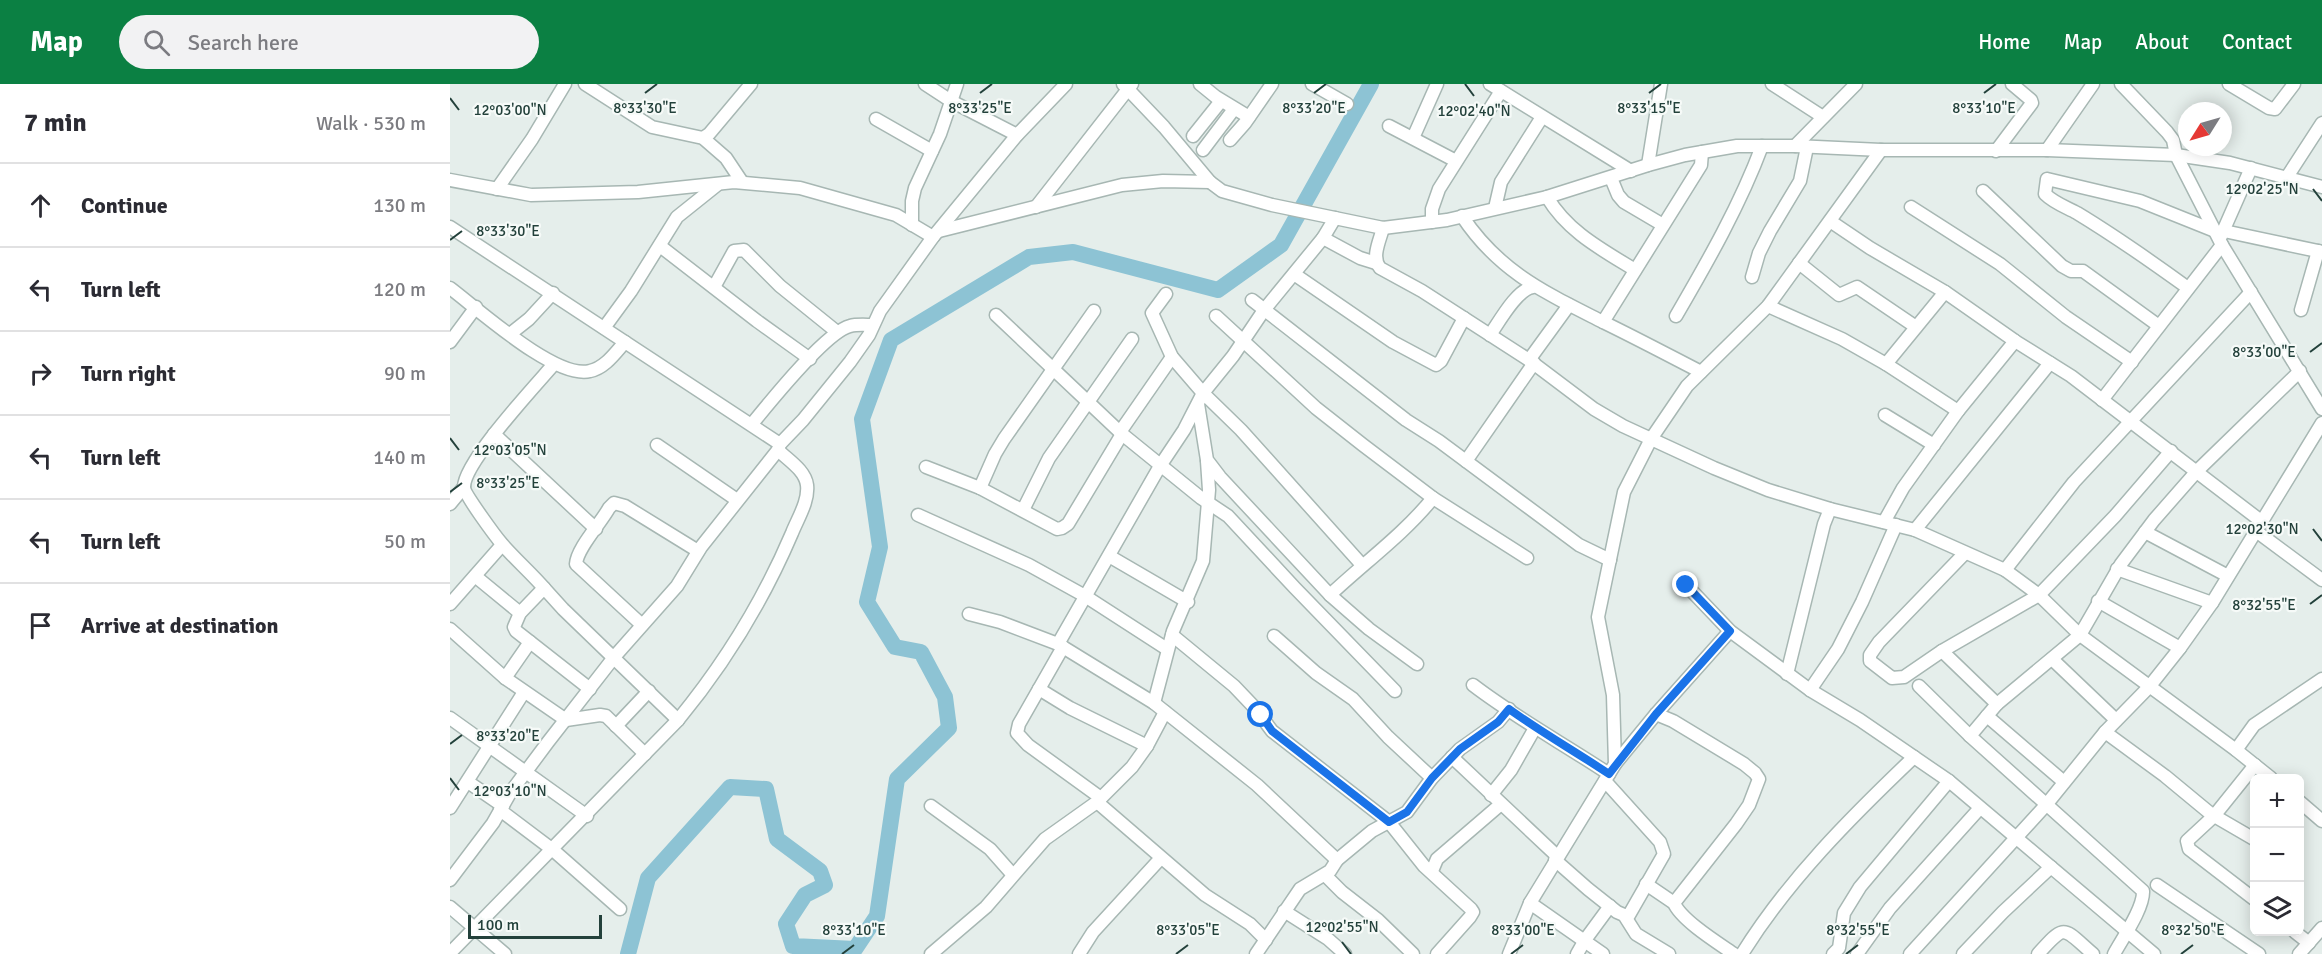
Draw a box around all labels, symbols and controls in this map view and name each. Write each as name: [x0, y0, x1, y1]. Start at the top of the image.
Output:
search box: [119, 15, 539, 69]
text: Map: [30, 25, 83, 59]
icon: search: [140, 26, 173, 59]
text: Search here: [188, 29, 299, 56]
text: Home: [1978, 29, 2031, 55]
text: Map: [2064, 29, 2102, 55]
text: About: [2135, 29, 2189, 55]
text: Contact: [2222, 29, 2292, 55]
text: 8°33'30"E: [613, 99, 677, 117]
text: 8°33'25"E: [948, 99, 1012, 117]
text: 8°33'20"E: [1282, 99, 1346, 117]
text: 8°33'15"E: [1617, 99, 1681, 117]
text: 8°33'10"E: [1952, 99, 2016, 117]
text: 12°03'00"N: [473, 101, 547, 119]
text: 12°02'40"N: [1437, 102, 1511, 120]
north arrow: [2178, 102, 2232, 156]
text: 7 min: [24, 107, 87, 139]
text: Walk · 530 m: [316, 111, 426, 136]
text: 12°02'25"N: [2225, 180, 2299, 198]
icon: ahead: [24, 189, 57, 222]
text: Continue: [81, 192, 168, 219]
text: 130 m: [373, 193, 426, 218]
text: 8°33'30"E: [476, 222, 540, 240]
icon: left: [24, 273, 57, 306]
text: Turn left: [81, 276, 161, 303]
text: 120 m: [373, 277, 426, 302]
text: 8°33'00"E: [2232, 343, 2296, 361]
icon: right: [24, 357, 57, 390]
text: Turn right: [81, 360, 176, 387]
text: 90 m: [384, 361, 426, 386]
icon: left: [24, 441, 57, 474]
text: 12°03'05"N: [473, 441, 547, 459]
text: Turn left: [81, 444, 161, 471]
text: 140 m: [373, 445, 426, 470]
text: 8°33'25"E: [476, 474, 540, 492]
text: 12°02'30"N: [2225, 520, 2299, 538]
icon: left: [24, 525, 57, 558]
text: Turn left: [81, 528, 161, 555]
text: 50 m: [384, 529, 426, 554]
route end: [1672, 571, 1698, 597]
text: 8°32'55"E: [2232, 596, 2296, 614]
icon: arrive: [24, 609, 57, 642]
text: Arrive at destination: [81, 612, 278, 639]
route start: [1247, 701, 1273, 727]
text: 8°33'20"E: [476, 727, 540, 745]
map controls: [2250, 774, 2304, 936]
button: +: [2250, 774, 2304, 828]
text: 12°03'10"N: [473, 782, 547, 800]
button: −: [2250, 828, 2304, 882]
button: layers: [2250, 882, 2304, 936]
scale bar: [468, 912, 602, 940]
text: 100 m: [477, 915, 519, 935]
text: 12°02'55"N: [1305, 918, 1379, 936]
text: 8°33'10"E: [822, 921, 886, 939]
text: 8°33'05"E: [1156, 921, 1220, 939]
text: 8°33'00"E: [1491, 921, 1555, 939]
text: 8°32'55"E: [1826, 921, 1890, 939]
text: 8°32'50"E: [2161, 921, 2225, 939]

